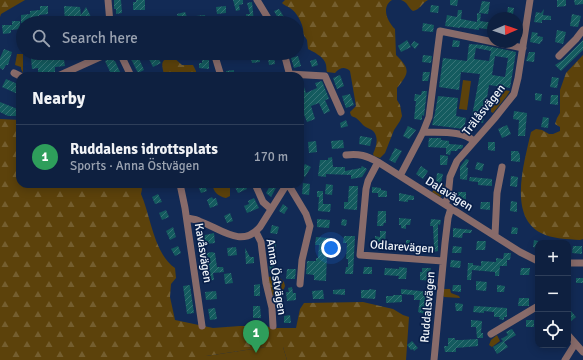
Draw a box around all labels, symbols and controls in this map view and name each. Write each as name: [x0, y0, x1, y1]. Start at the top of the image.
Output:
north arrow: [487, 12, 523, 48]
search box: [16, 16, 304, 60]
icon: search: [30, 27, 52, 49]
text: Search here: [62, 29, 138, 47]
street label: Trälåsvägen: [459, 81, 509, 139]
text: Nearby: [32, 88, 85, 109]
text: Ruddalens idrottsplats: [70, 140, 218, 158]
text: 1: [41, 149, 49, 165]
text: 170 m: [254, 149, 288, 165]
text: Sports · Anna Östvägen: [70, 158, 199, 174]
street label: Dalavägen: [422, 173, 476, 215]
street label: Kavåsvägen: [191, 222, 215, 284]
street label: Odlarevägen: [369, 237, 435, 257]
street label: Anna Östvägen: [263, 238, 289, 316]
your location: [321, 238, 341, 258]
map controls: [535, 240, 571, 348]
button: +: [535, 240, 571, 276]
street label: Ruddalsvägen: [417, 271, 439, 343]
button: −: [535, 276, 571, 312]
button: locate: [535, 312, 571, 348]
pin: 1: [243, 320, 269, 353]

